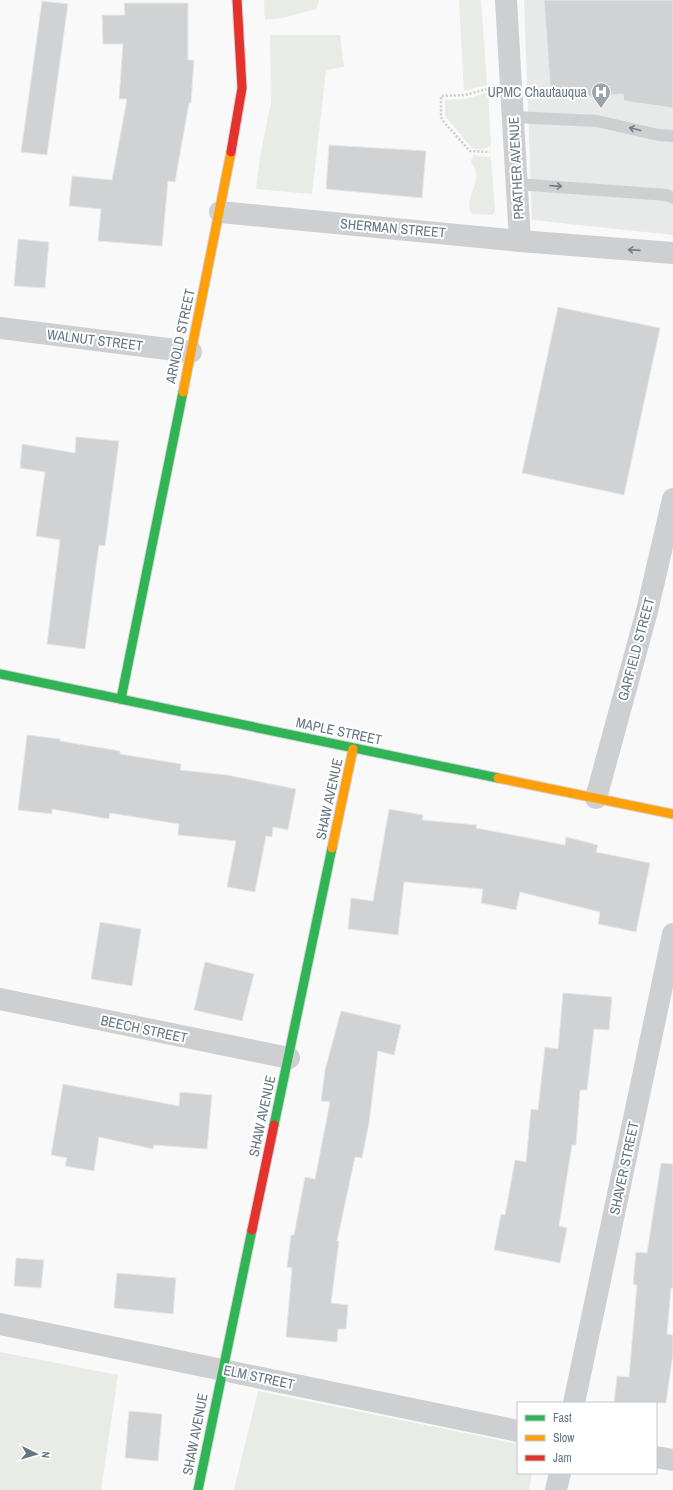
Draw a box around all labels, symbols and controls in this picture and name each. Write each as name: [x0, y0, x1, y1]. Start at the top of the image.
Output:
hospital icon: UPMC Chautauqua: [590, 81, 612, 109]
place label: UPMC Chautauqua: [487, 83, 588, 101]
street label: PRATHER AVENUE: [504, 116, 528, 220]
one-way arrow: [628, 125, 641, 133]
one-way arrow: [549, 183, 562, 190]
street label: SHERMAN STREET: [339, 214, 447, 242]
one-way arrow: [628, 246, 641, 253]
street label: ARNOLD STREET: [161, 287, 199, 386]
street label: WALNUT STREET: [46, 325, 144, 355]
street label: GARFIELD STREET: [614, 596, 658, 702]
street label: MAPLE STREET: [294, 713, 384, 749]
street label: SHAW AVENUE: [312, 757, 346, 841]
street label: BEECH STREET: [99, 1011, 189, 1047]
street label: SHAW AVENUE: [245, 1074, 279, 1158]
street label: SHAVER STREET: [605, 1120, 643, 1216]
street label: ELM STREET: [222, 1361, 296, 1393]
street label: SHAW AVENUE: [178, 1392, 212, 1476]
legend: [517, 1402, 657, 1474]
text: Fast: [553, 1410, 572, 1426]
text: Slow: [553, 1430, 575, 1446]
north arrow: [16, 1434, 56, 1474]
text: Jam: [553, 1450, 572, 1466]
text: N: [39, 1451, 53, 1459]

